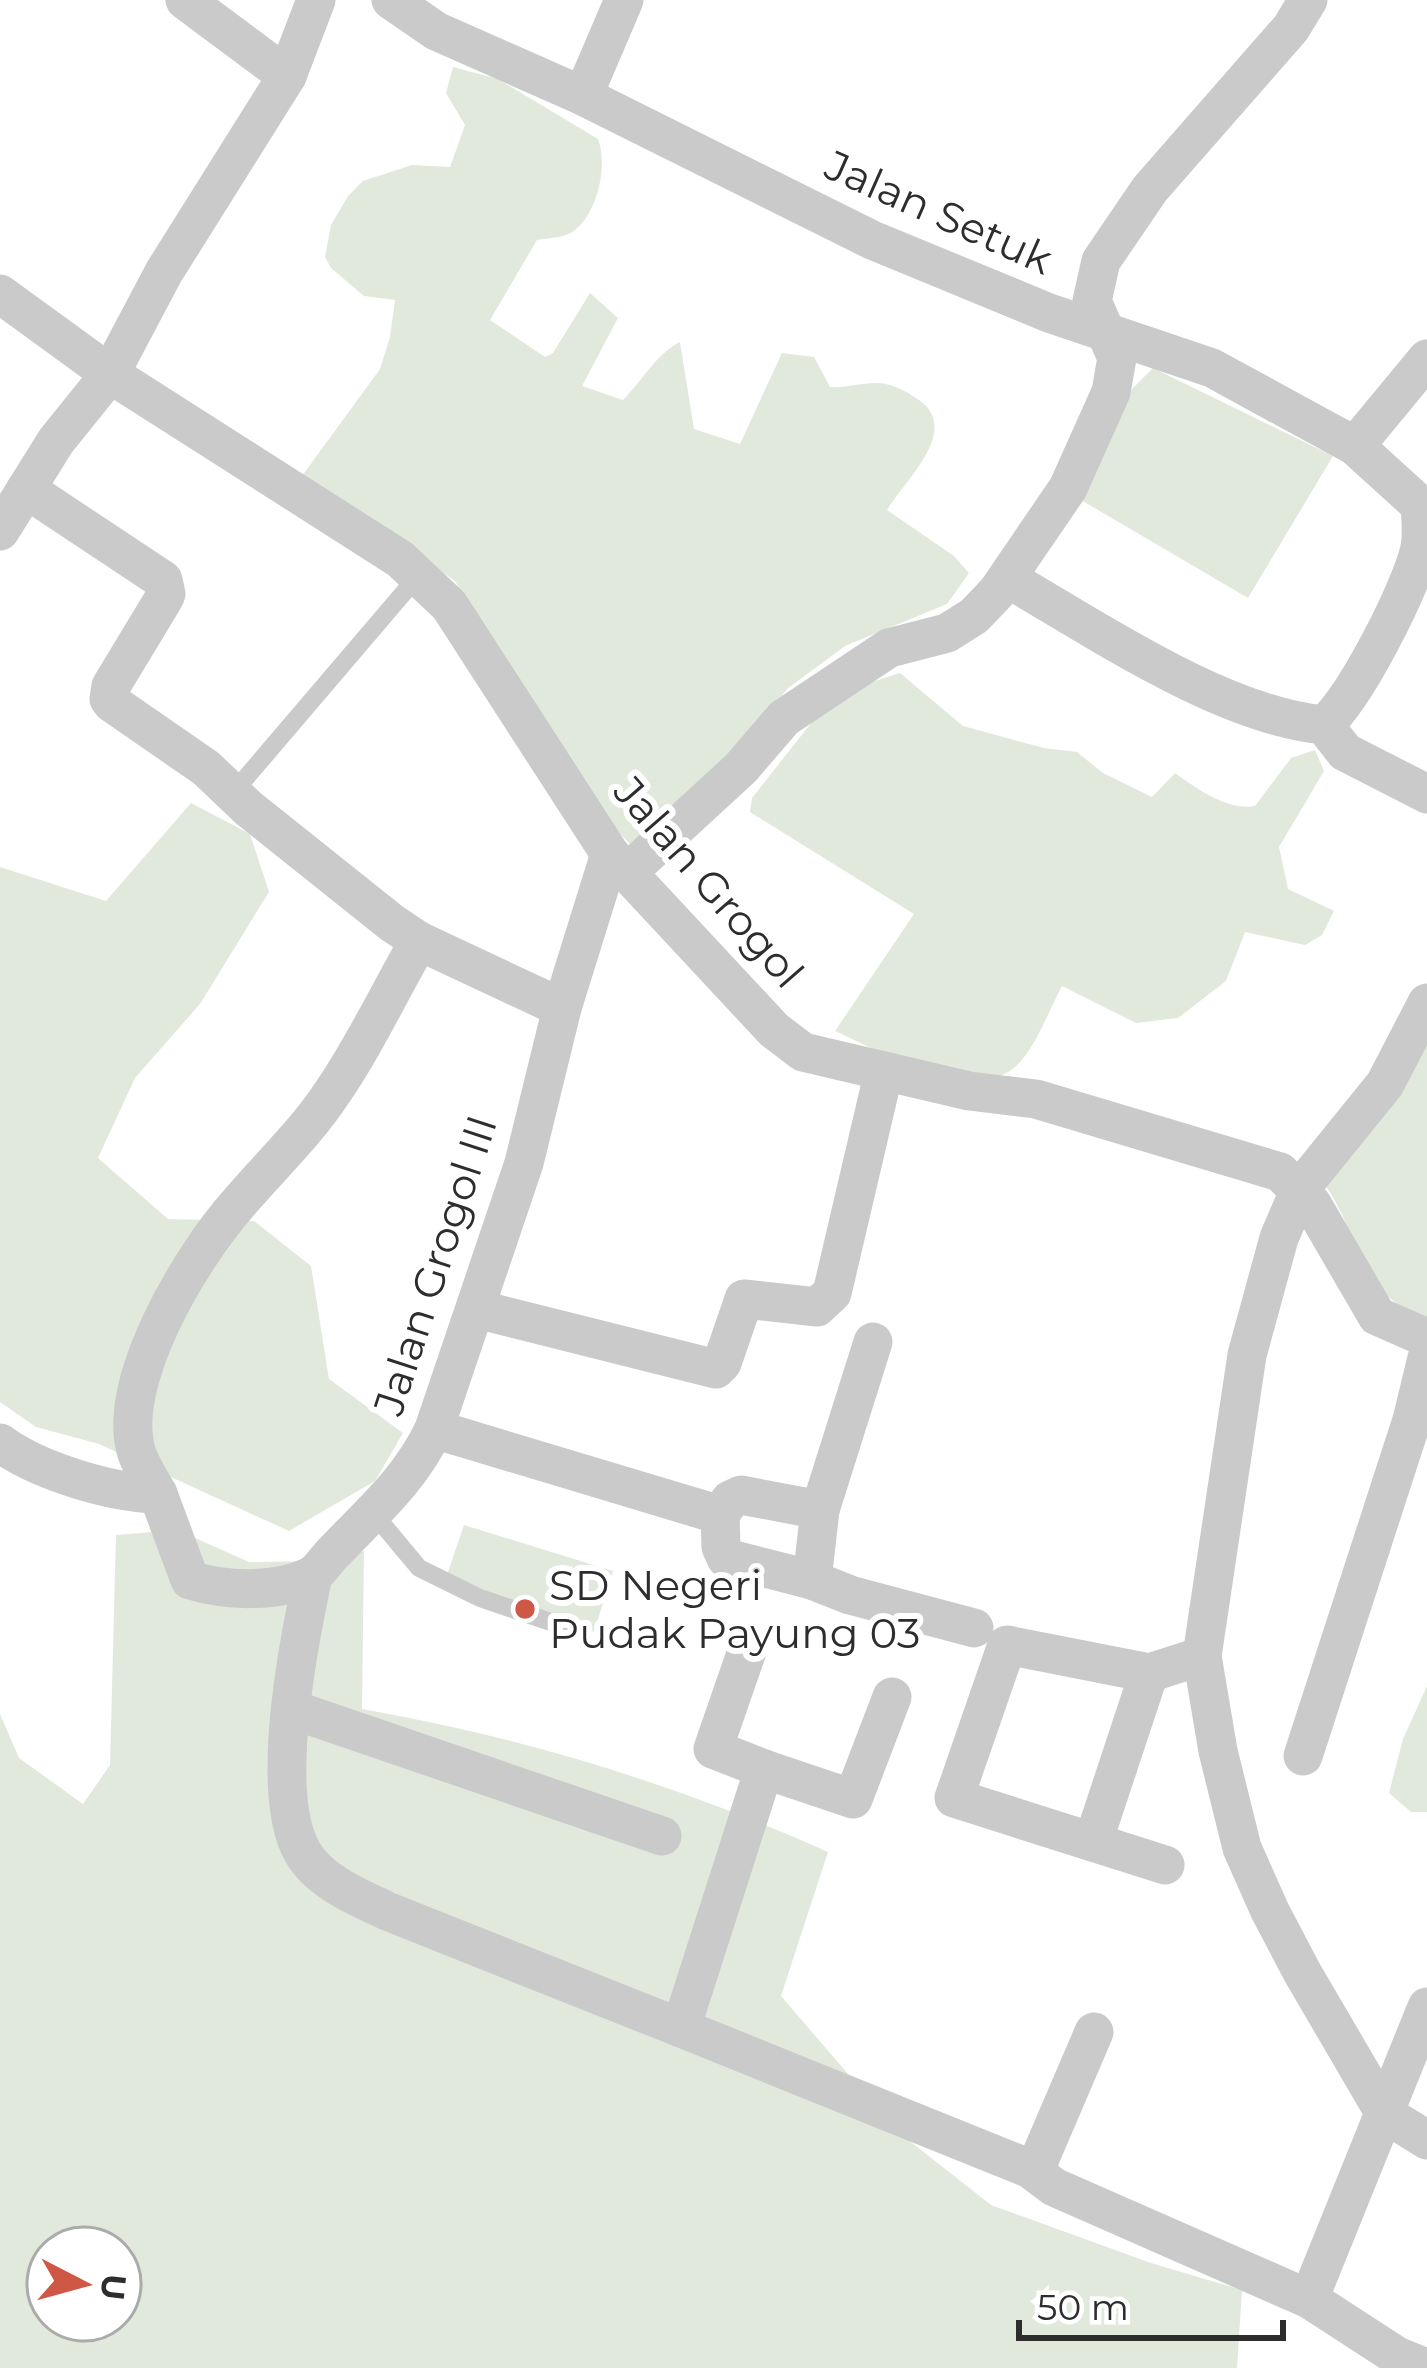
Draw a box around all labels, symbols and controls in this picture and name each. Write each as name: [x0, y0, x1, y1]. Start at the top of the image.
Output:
street label: Jalan Setuk: [817, 138, 1061, 285]
street label: Jalan Grogol: [603, 765, 815, 998]
street label: Jalan Grogol III: [362, 1109, 508, 1422]
place label: SD Negeri Pudak Payung 03: [549, 1559, 920, 1659]
marker: SD Negeri Pudak Payung 03: [512, 1596, 538, 1622]
north arrow: [24, 2224, 144, 2344]
scale bar: [1019, 2266, 1283, 2340]
text: U: [93, 2272, 135, 2302]
text: 50 m: [1037, 2285, 1129, 2329]

